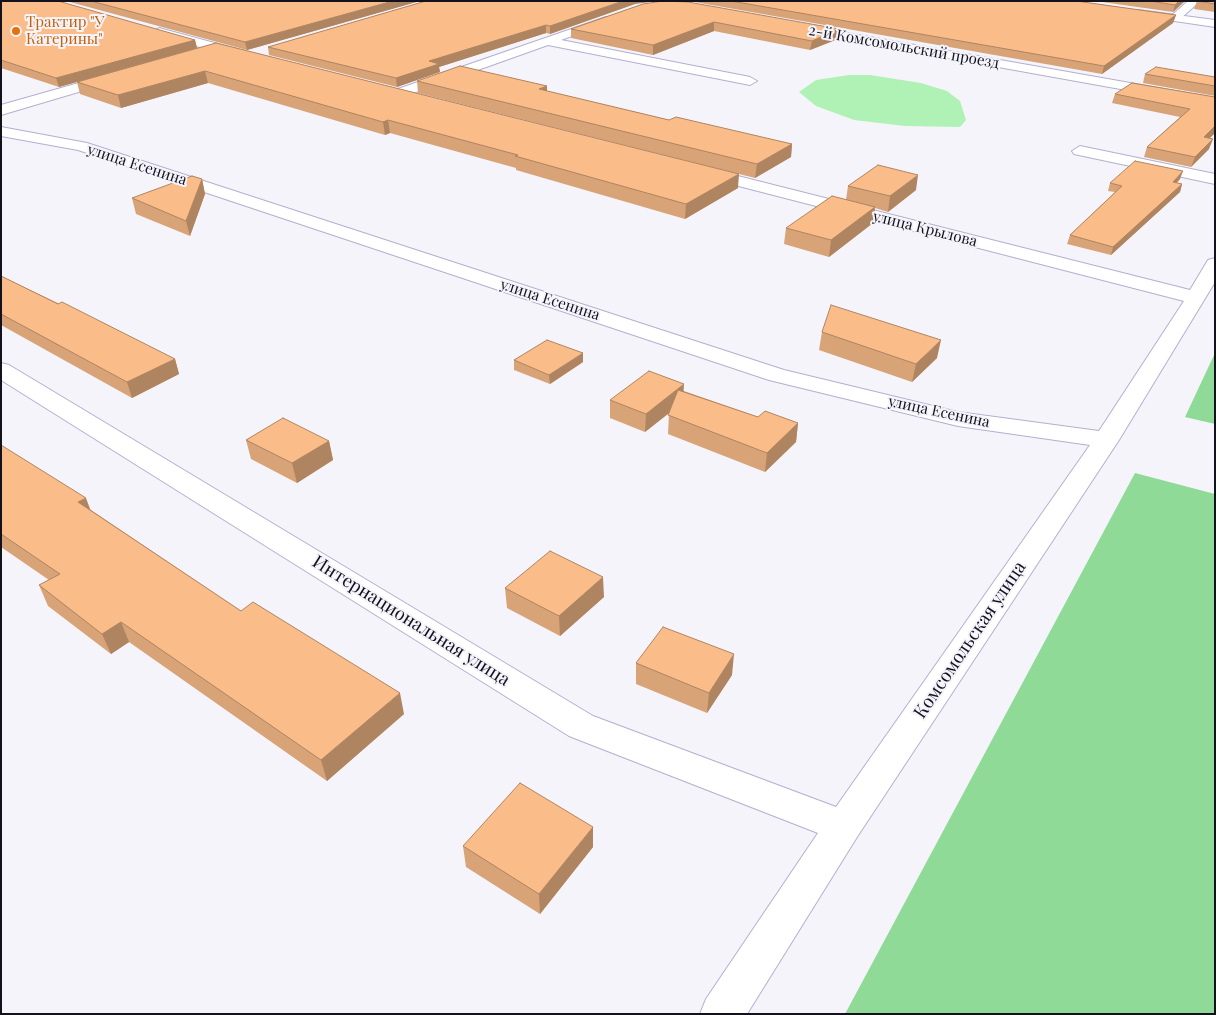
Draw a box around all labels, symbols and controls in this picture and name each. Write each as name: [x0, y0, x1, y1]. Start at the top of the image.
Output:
place label: Трактир "У Катерины": [26, 13, 104, 48]
street label: 2-й Комсомольский проезд: [807, 21, 1001, 73]
marker: Трактир "У Катерины": [10, 25, 22, 37]
street label: улица Есенина: [85, 140, 189, 190]
street label: улица Крылова: [871, 207, 979, 251]
street label: улица Есенина: [498, 275, 602, 325]
street label: улица Есенина: [887, 392, 991, 432]
street label: Интернациональная улица: [308, 551, 514, 691]
street label: Комсомольская улица: [909, 557, 1031, 723]

